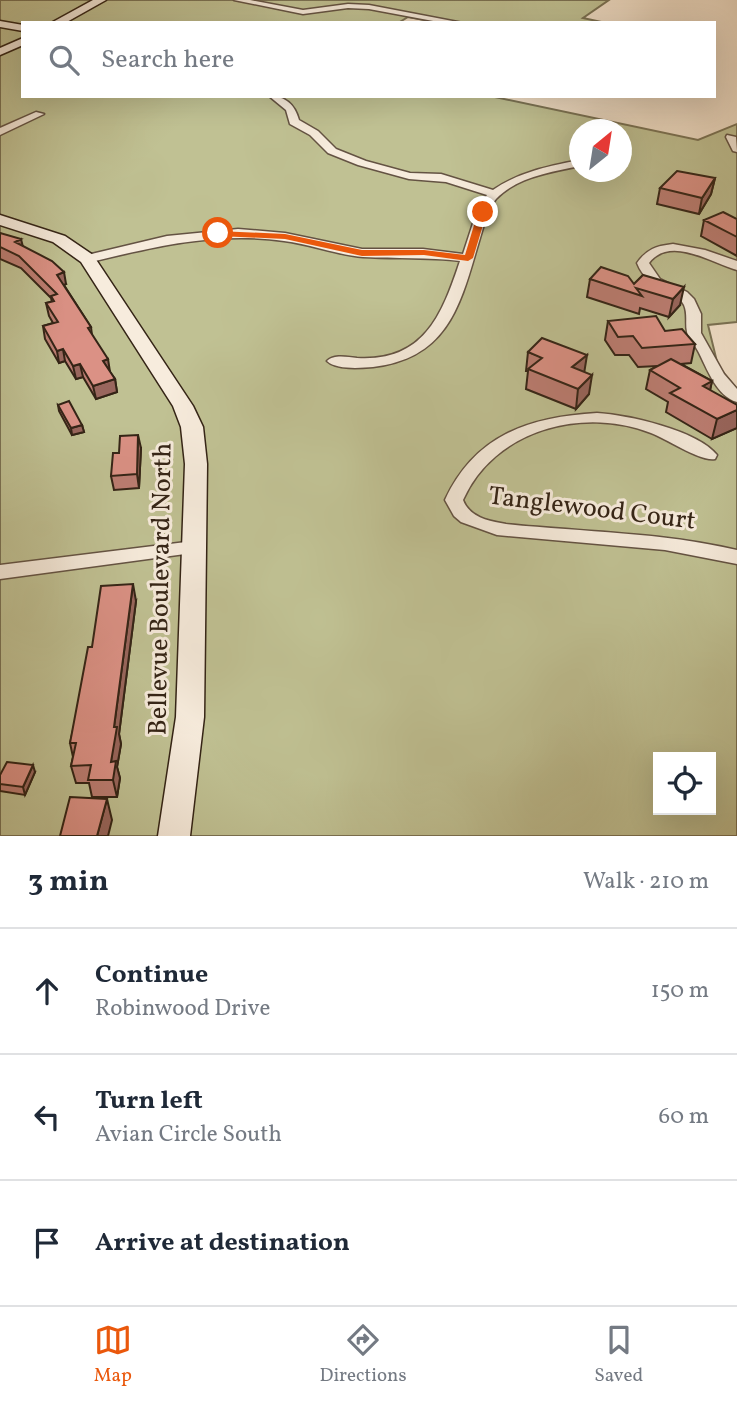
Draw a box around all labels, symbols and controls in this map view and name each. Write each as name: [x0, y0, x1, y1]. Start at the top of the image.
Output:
search box: [21, 21, 716, 98]
icon: search: [45, 41, 83, 79]
text: Search here: [101, 42, 234, 78]
north arrow: [569, 119, 632, 182]
route end: [467, 196, 498, 227]
route start: [202, 217, 233, 248]
street label: Bellevue Boulevard North: [140, 442, 182, 736]
street label: Tanglewood Court: [487, 478, 697, 540]
map controls: [653, 752, 716, 815]
button: locate: [653, 752, 716, 815]
text: 3 min: [28, 861, 109, 903]
text: Walk · 210 m: [583, 866, 709, 898]
text: Continue: [95, 957, 208, 993]
icon: ahead: [28, 972, 66, 1010]
text: 150 m: [651, 975, 709, 1007]
text: Robinwood Drive: [95, 993, 270, 1025]
text: Turn left: [95, 1083, 203, 1119]
icon: left: [28, 1098, 66, 1136]
text: 60 m: [659, 1101, 709, 1133]
text: Avian Circle South: [95, 1119, 282, 1151]
icon: arrive: [28, 1224, 66, 1262]
text: Arrive at destination: [95, 1225, 350, 1261]
tab: Map: [94, 1321, 132, 1389]
tab: Directions: [320, 1321, 407, 1389]
tab: Saved: [594, 1321, 643, 1389]

